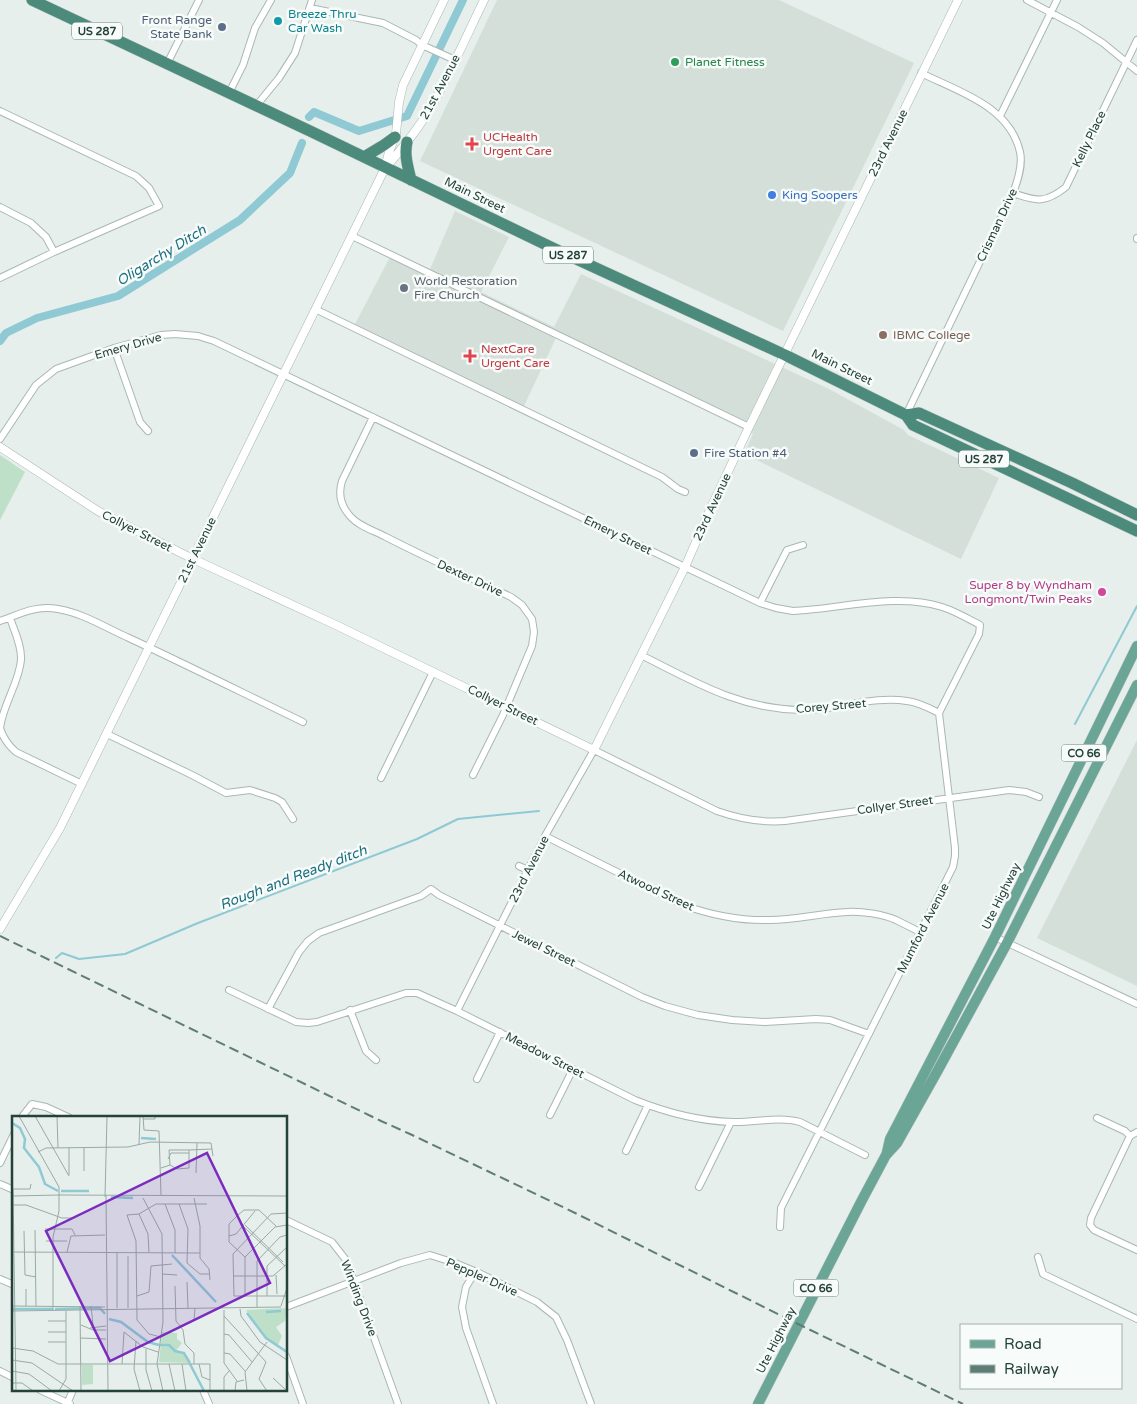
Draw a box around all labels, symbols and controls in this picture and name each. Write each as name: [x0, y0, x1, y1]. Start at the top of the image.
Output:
place label: Breeze Thru Car Wash: [288, 7, 357, 35]
place label: Front Range State Bank: [141, 13, 212, 41]
marker: Breeze Thru Car Wash: [272, 15, 284, 27]
marker: Front Range State Bank: [216, 21, 228, 33]
road number: US 287: [72, 22, 122, 40]
street label: 21st Avenue: [417, 52, 463, 122]
place label: Planet Fitness: [685, 55, 765, 69]
marker: Planet Fitness: [669, 56, 681, 68]
street label: 23rd Avenue: [866, 107, 910, 179]
street label: Kelly Place: [1069, 108, 1109, 170]
place label: UCHealth Urgent Care: [483, 130, 552, 158]
marker: UCHealth Urgent Care: [465, 137, 479, 151]
street label: Main Street: [442, 174, 508, 216]
street label: Crisman Drive: [974, 186, 1020, 264]
place label: King Soopers: [782, 188, 858, 202]
marker: King Soopers: [766, 189, 778, 201]
water label: Oligarchy Ditch: [113, 221, 209, 290]
road number: US 287: [543, 246, 593, 264]
place label: World Restoration Fire Church: [414, 274, 517, 302]
marker: World Restoration Fire Church: [398, 282, 410, 294]
place label: IBMC College: [893, 328, 971, 342]
marker: IBMC College: [877, 329, 889, 341]
street label: Emery Drive: [93, 330, 163, 362]
place label: NextCare Urgent Care: [481, 342, 550, 370]
street label: Main Street: [809, 346, 875, 388]
marker: NextCare Urgent Care: [463, 349, 477, 363]
place label: Fire Station #4: [704, 446, 787, 460]
marker: Fire Station #4: [688, 447, 700, 459]
road number: US 287: [959, 450, 1009, 468]
street label: 23rd Avenue: [690, 471, 734, 543]
street label: Collyer Street: [100, 507, 175, 555]
street label: Emery Street: [582, 513, 655, 558]
street label: 21st Avenue: [175, 515, 219, 585]
street label: Dexter Drive: [435, 557, 505, 599]
place label: Super 8 by Wyndham Longmont/Twin Peaks: [964, 578, 1092, 606]
marker: Super 8 by Wyndham Longmont/Twin Peaks: [1096, 586, 1108, 598]
street label: Collyer Street: [466, 682, 541, 728]
street label: Corey Street: [795, 696, 867, 716]
road number: CO 66: [1062, 744, 1106, 761]
street label: Collyer Street: [856, 793, 934, 817]
street label: 23rd Avenue: [506, 833, 552, 905]
water label: Rough and Ready ditch: [217, 841, 370, 913]
street label: Ute Highway: [979, 860, 1023, 932]
street label: Atwood Street: [616, 866, 697, 914]
street label: Mumford Avenue: [894, 880, 952, 975]
street label: Jewel Street: [510, 927, 578, 970]
street label: Meadow Street: [503, 1029, 587, 1081]
inset map: [12, 1116, 288, 1392]
street label: Peppler Drive: [444, 1255, 520, 1299]
street label: Winding Drive: [338, 1258, 380, 1338]
road number: CO 66: [794, 1280, 838, 1296]
street label: Ute Highway: [753, 1304, 799, 1376]
legend: [960, 1324, 1122, 1389]
text: Road: [1004, 1335, 1042, 1353]
text: Railway: [1004, 1360, 1059, 1378]

